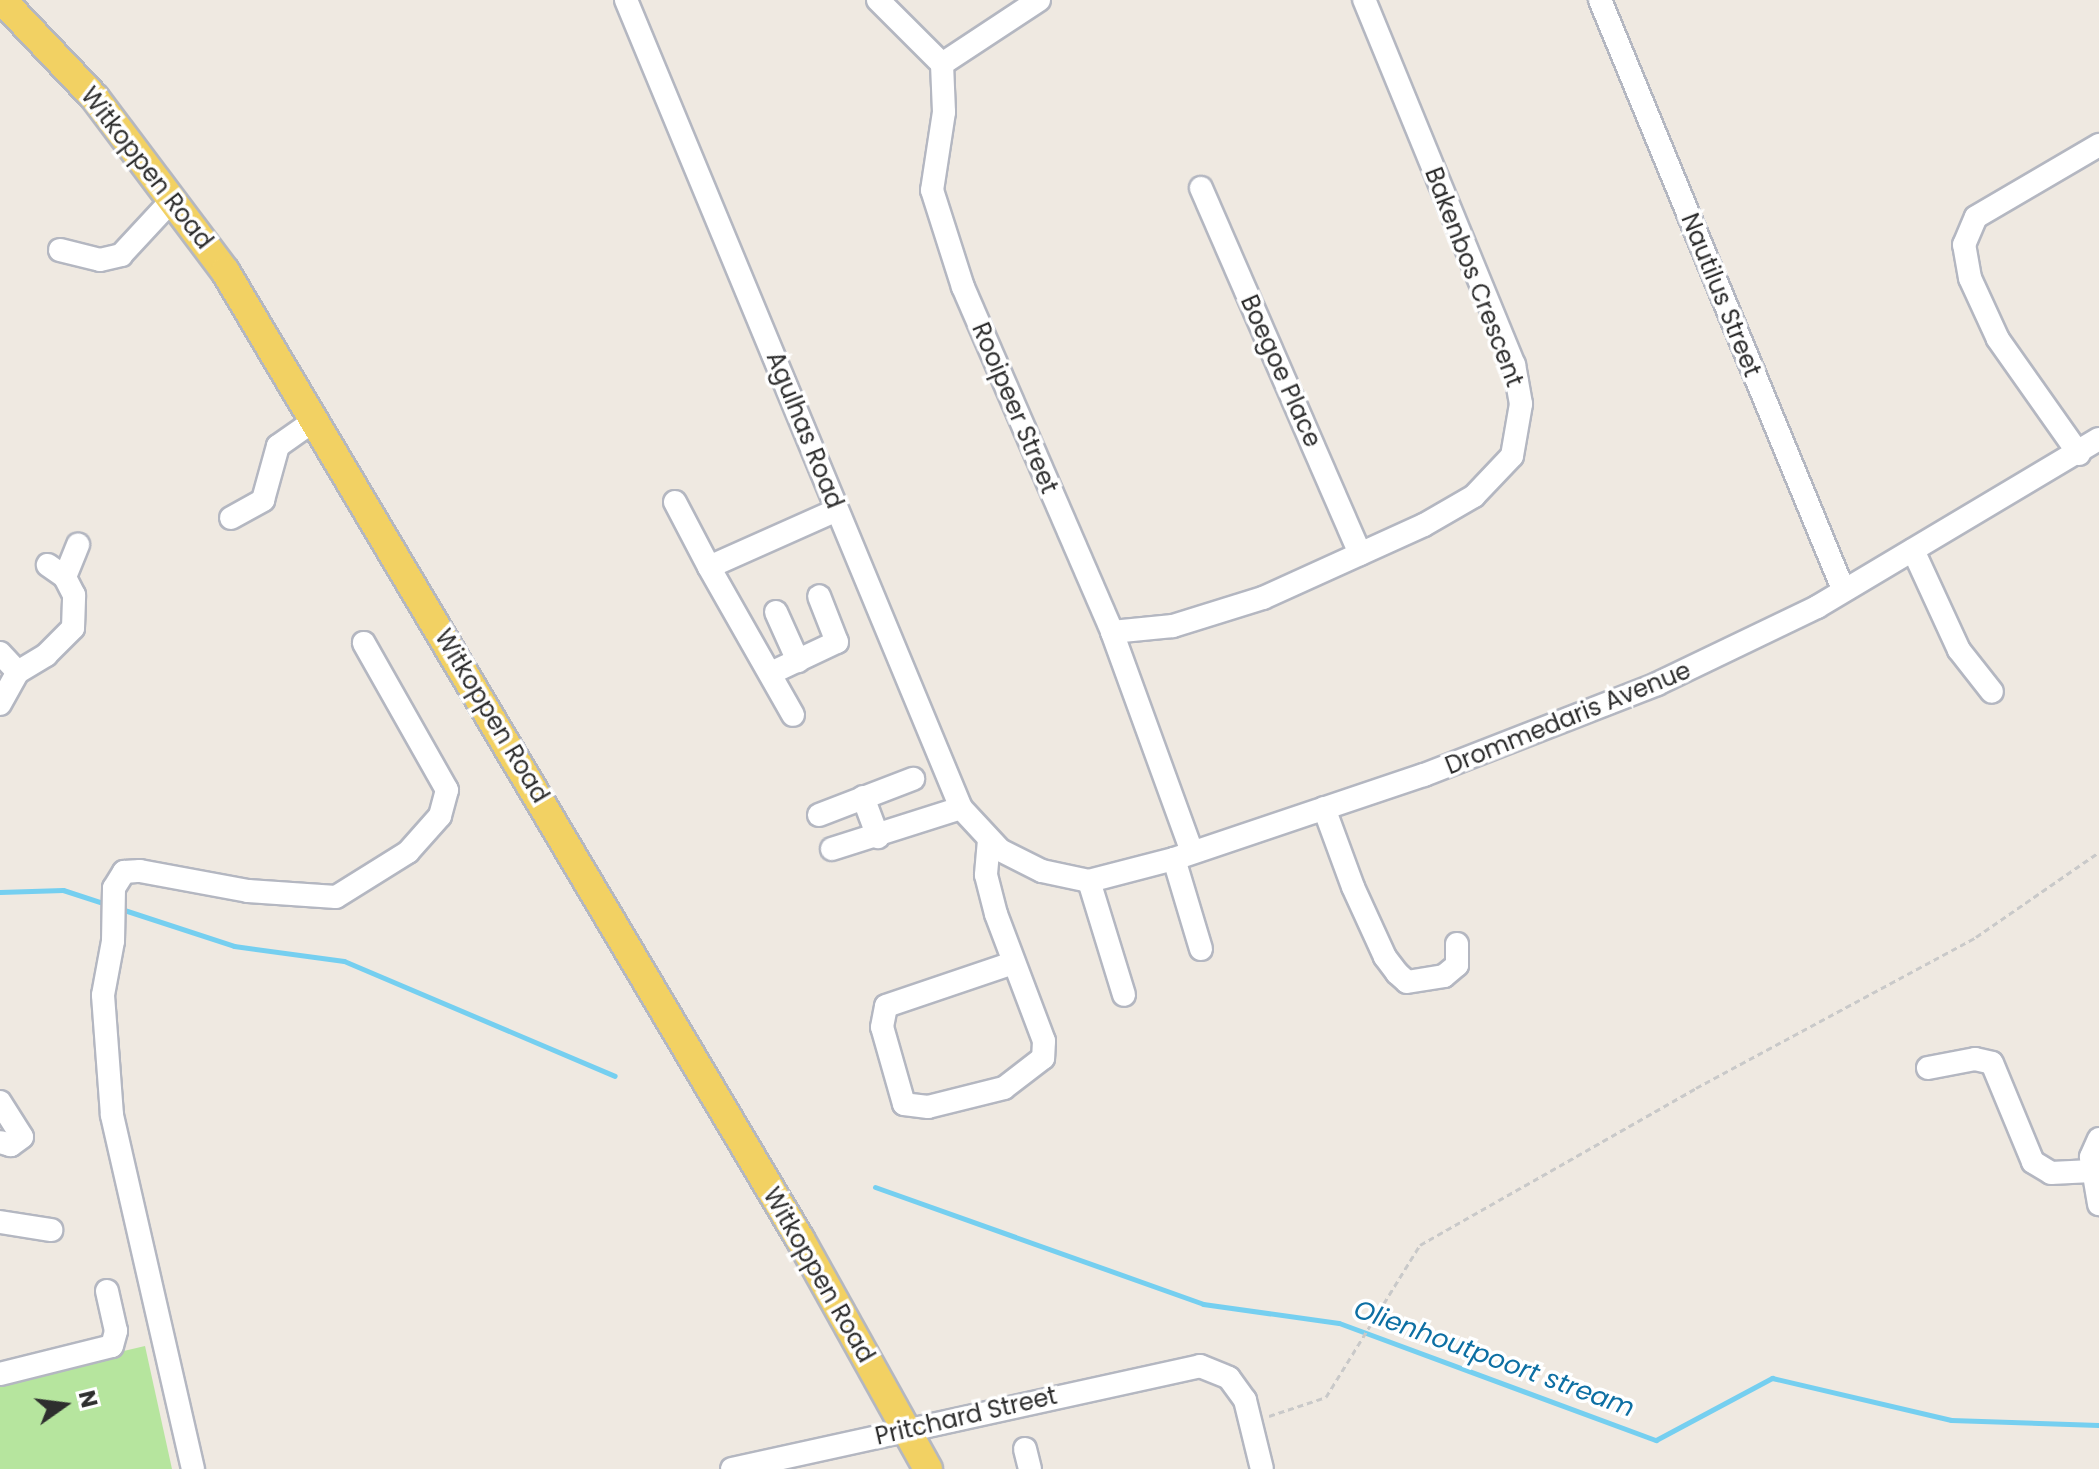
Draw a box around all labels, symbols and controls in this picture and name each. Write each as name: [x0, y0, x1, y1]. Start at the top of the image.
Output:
street label: Witkoppen Road: [75, 81, 219, 255]
street label: Bakenbos Crescent: [1419, 163, 1529, 391]
street label: Nautilus Street: [1675, 209, 1767, 381]
street label: Boegoe Place: [1235, 291, 1327, 451]
street label: Rooipeer Street: [966, 318, 1064, 498]
street label: Agulhas Road: [760, 347, 850, 513]
street label: Witkoppen Road: [429, 624, 555, 808]
street label: Drommedaris Avenue: [1441, 656, 1695, 780]
street label: Witkoppen Road: [757, 1182, 881, 1368]
water label: Olienhoutpoort stream: [1349, 1294, 1639, 1424]
north arrow: [24, 1365, 104, 1445]
street label: Pritchard Street: [872, 1381, 1060, 1451]
text: N: [71, 1387, 105, 1411]

